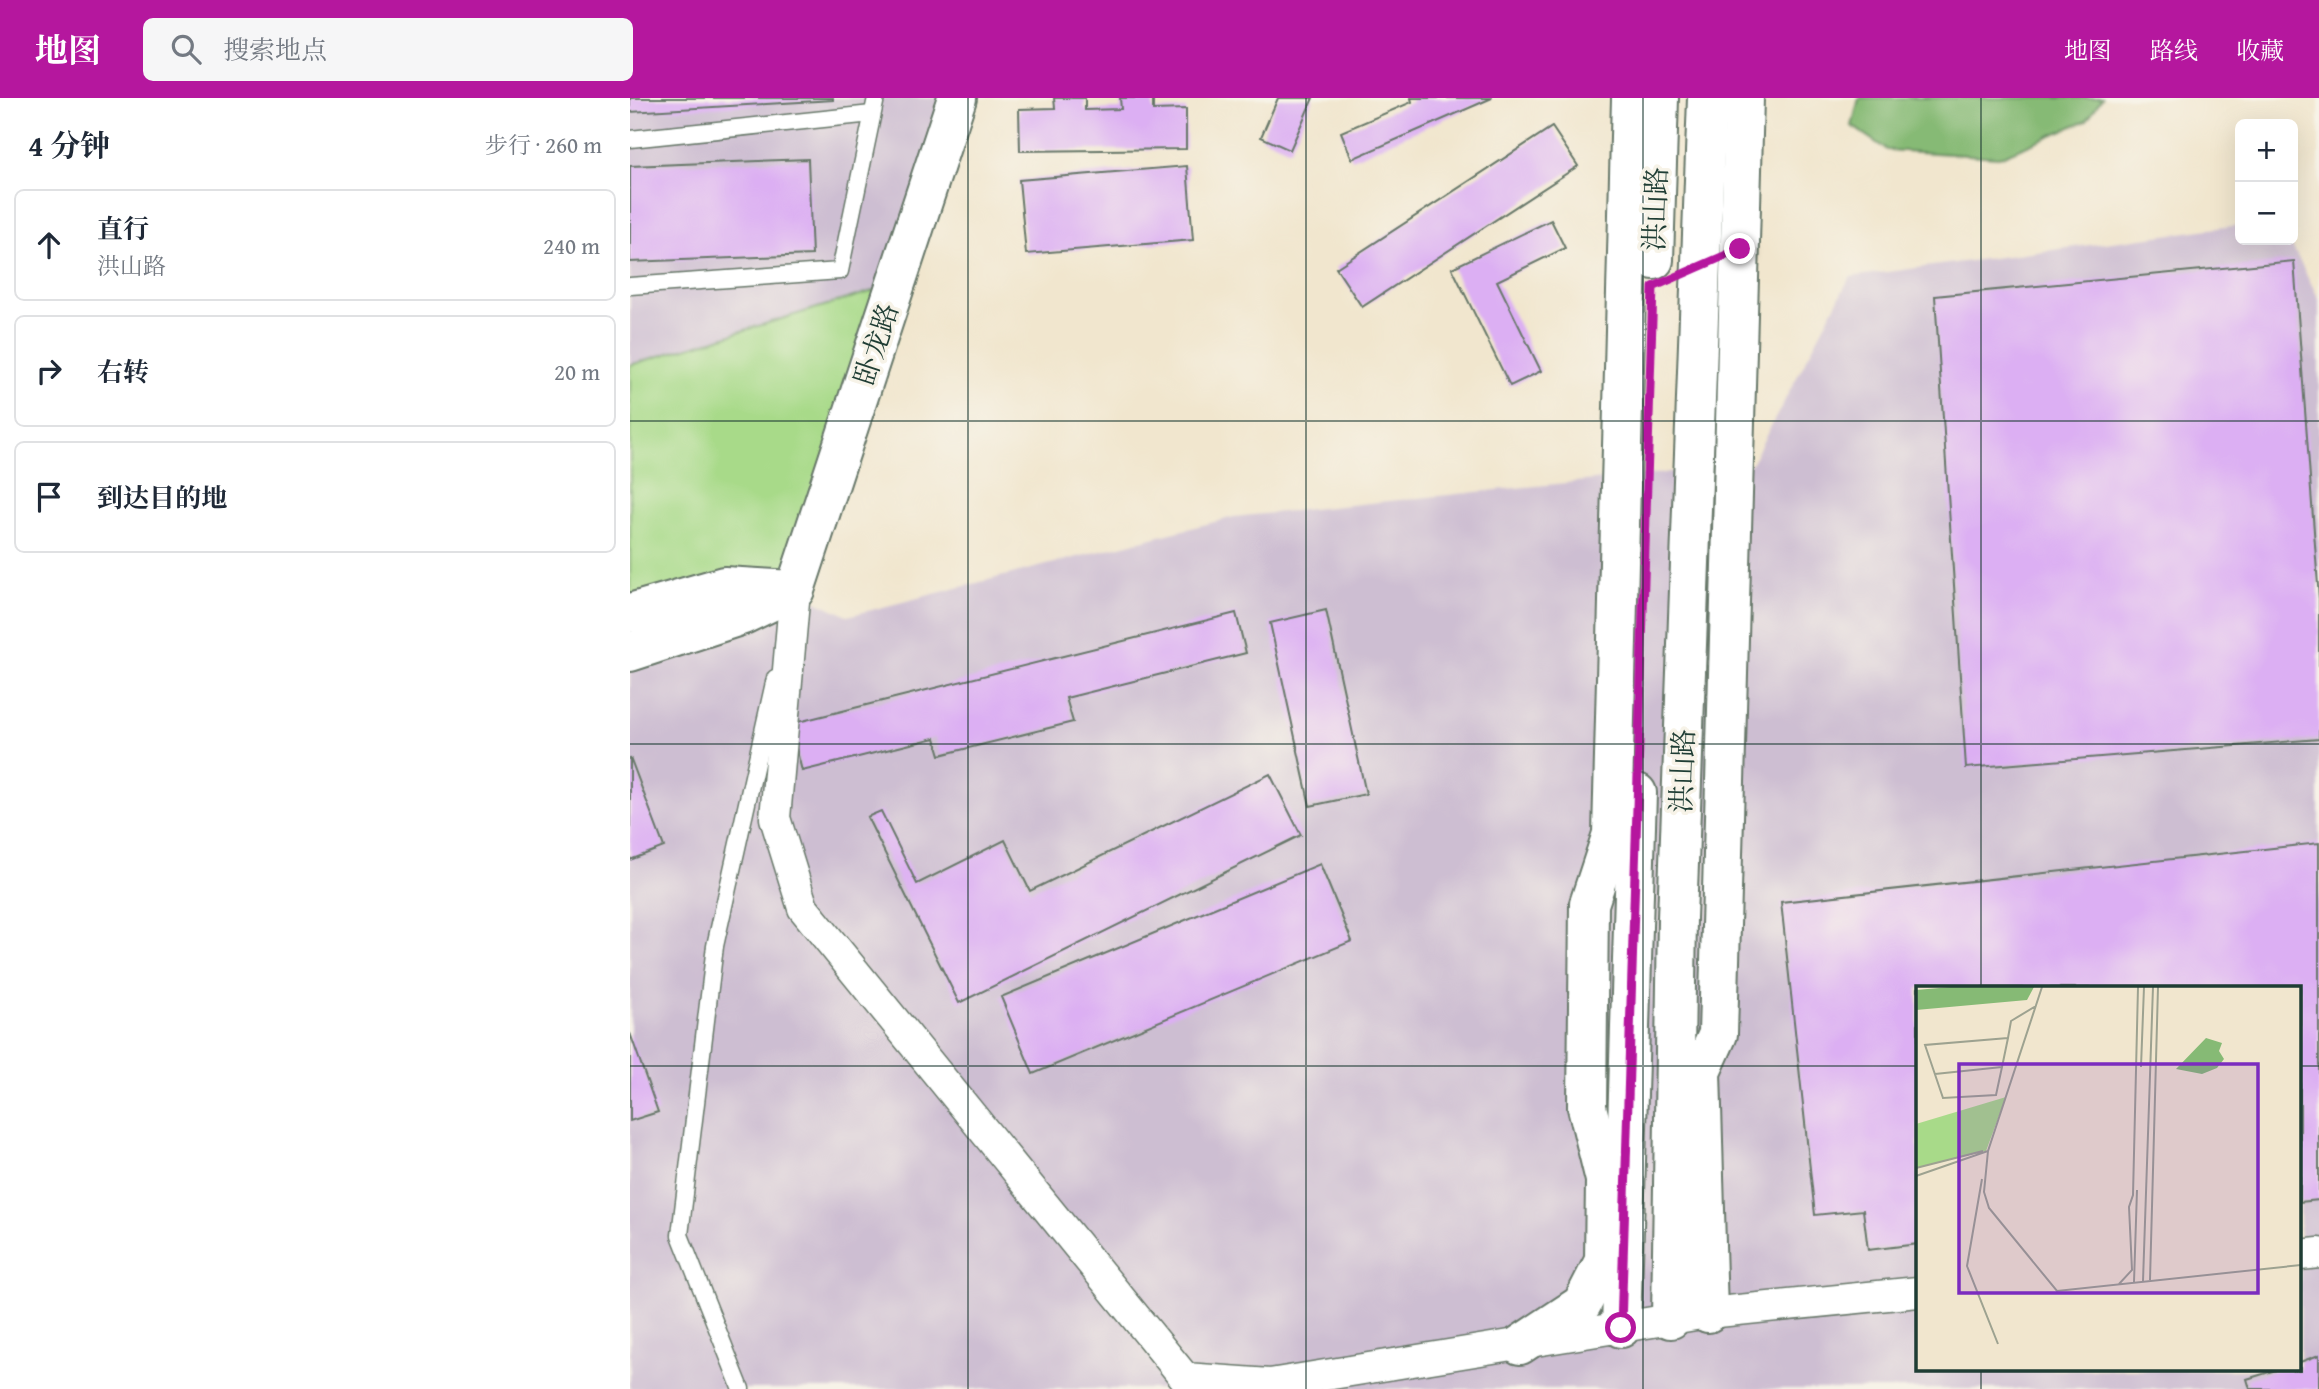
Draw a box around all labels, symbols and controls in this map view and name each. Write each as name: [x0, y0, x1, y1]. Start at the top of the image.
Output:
search box: [143, 18, 633, 81]
text: 地图: [35, 26, 101, 74]
icon: search: [167, 30, 205, 68]
text: 搜索地点: [223, 30, 327, 69]
text: 地图: [2064, 33, 2112, 68]
text: 路线: [2150, 33, 2198, 68]
text: 收藏: [2236, 33, 2284, 68]
map controls: [2235, 119, 2298, 245]
button: +: [2235, 119, 2298, 182]
text: 4 分钟: [28, 123, 110, 167]
text: 步行 · 260 m: [485, 128, 602, 161]
street label: 洪山路: [1633, 166, 1676, 252]
button: −: [2235, 182, 2298, 245]
text: 直行: [97, 209, 149, 248]
icon: ahead: [30, 226, 68, 264]
text: 240 m: [543, 229, 600, 262]
route end: [1724, 233, 1755, 264]
text: 洪山路: [97, 249, 166, 282]
street label: 卧龙路: [843, 298, 908, 390]
icon: right: [30, 352, 68, 390]
text: 右转: [97, 352, 149, 391]
text: 20 m: [554, 355, 600, 388]
icon: arrive: [30, 478, 68, 516]
text: 到达目的地: [97, 478, 227, 517]
street label: 洪山路: [1660, 728, 1703, 814]
inset map: [1916, 986, 2302, 1372]
route start: [1605, 1312, 1636, 1343]

